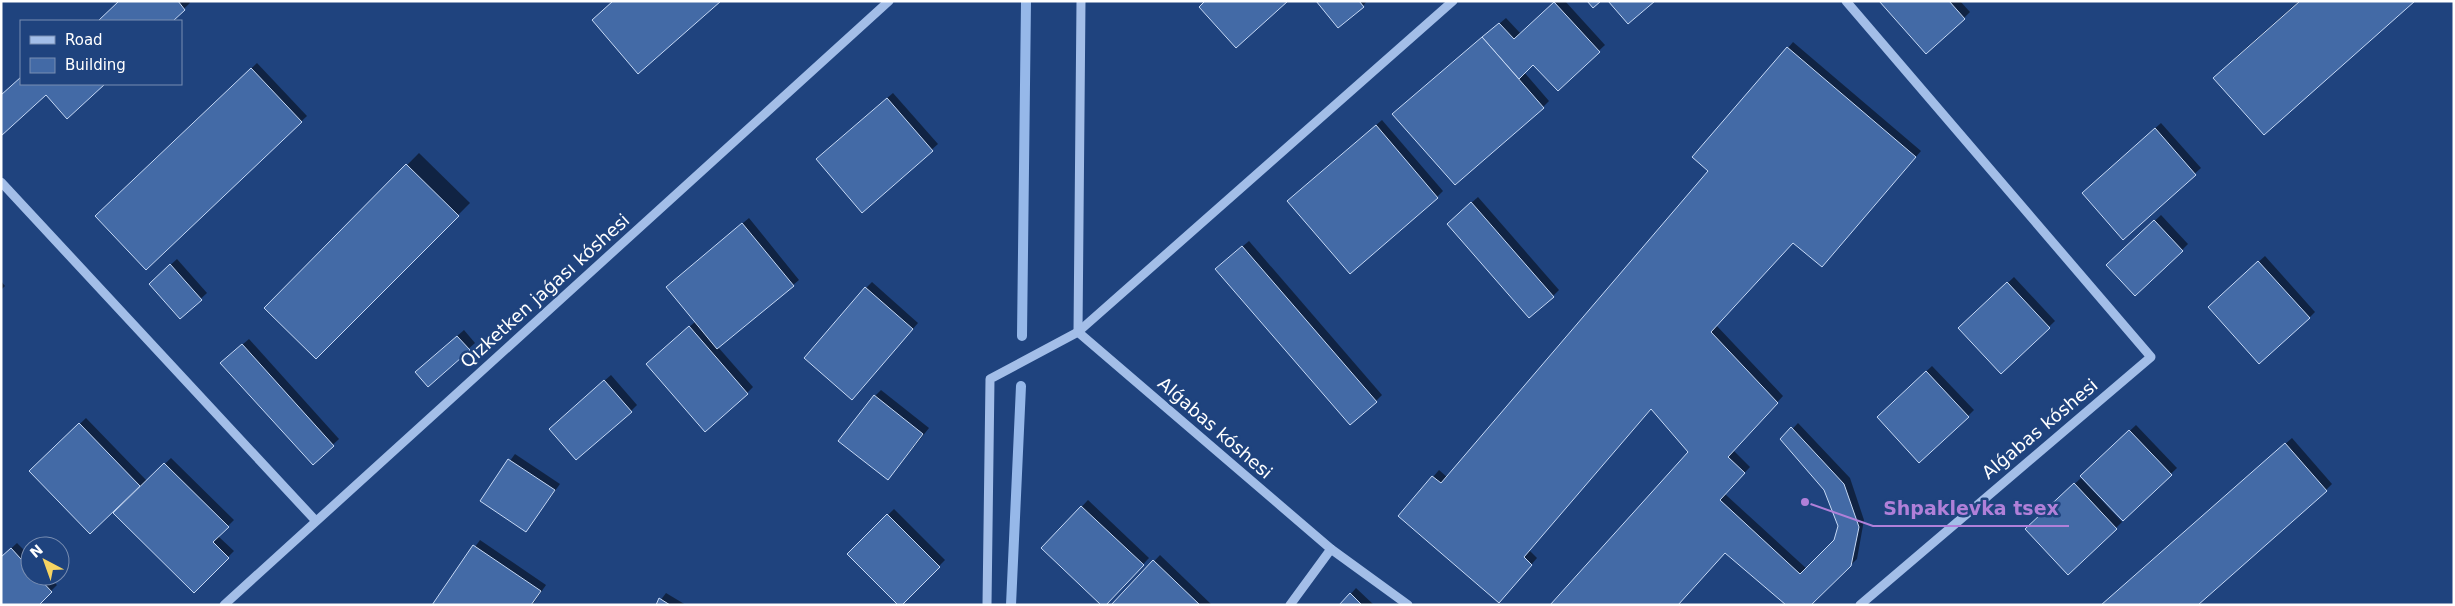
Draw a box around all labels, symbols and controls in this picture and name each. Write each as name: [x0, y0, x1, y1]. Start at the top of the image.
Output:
legend: [20, 20, 182, 85]
text: Road: [65, 31, 103, 49]
text: Building: [65, 56, 126, 74]
street label: Qızketken jaǵası kóshesi: [456, 209, 633, 372]
street label: Alǵabas kóshesi: [1154, 372, 1277, 483]
street label: Alǵabas kóshesi: [1978, 374, 2102, 483]
callout: Shpaklevka tsex: [1873, 492, 2069, 526]
text: Shpaklevka tsex: [1883, 497, 2059, 519]
north arrow: [20, 536, 70, 586]
text: N: [27, 541, 46, 561]

